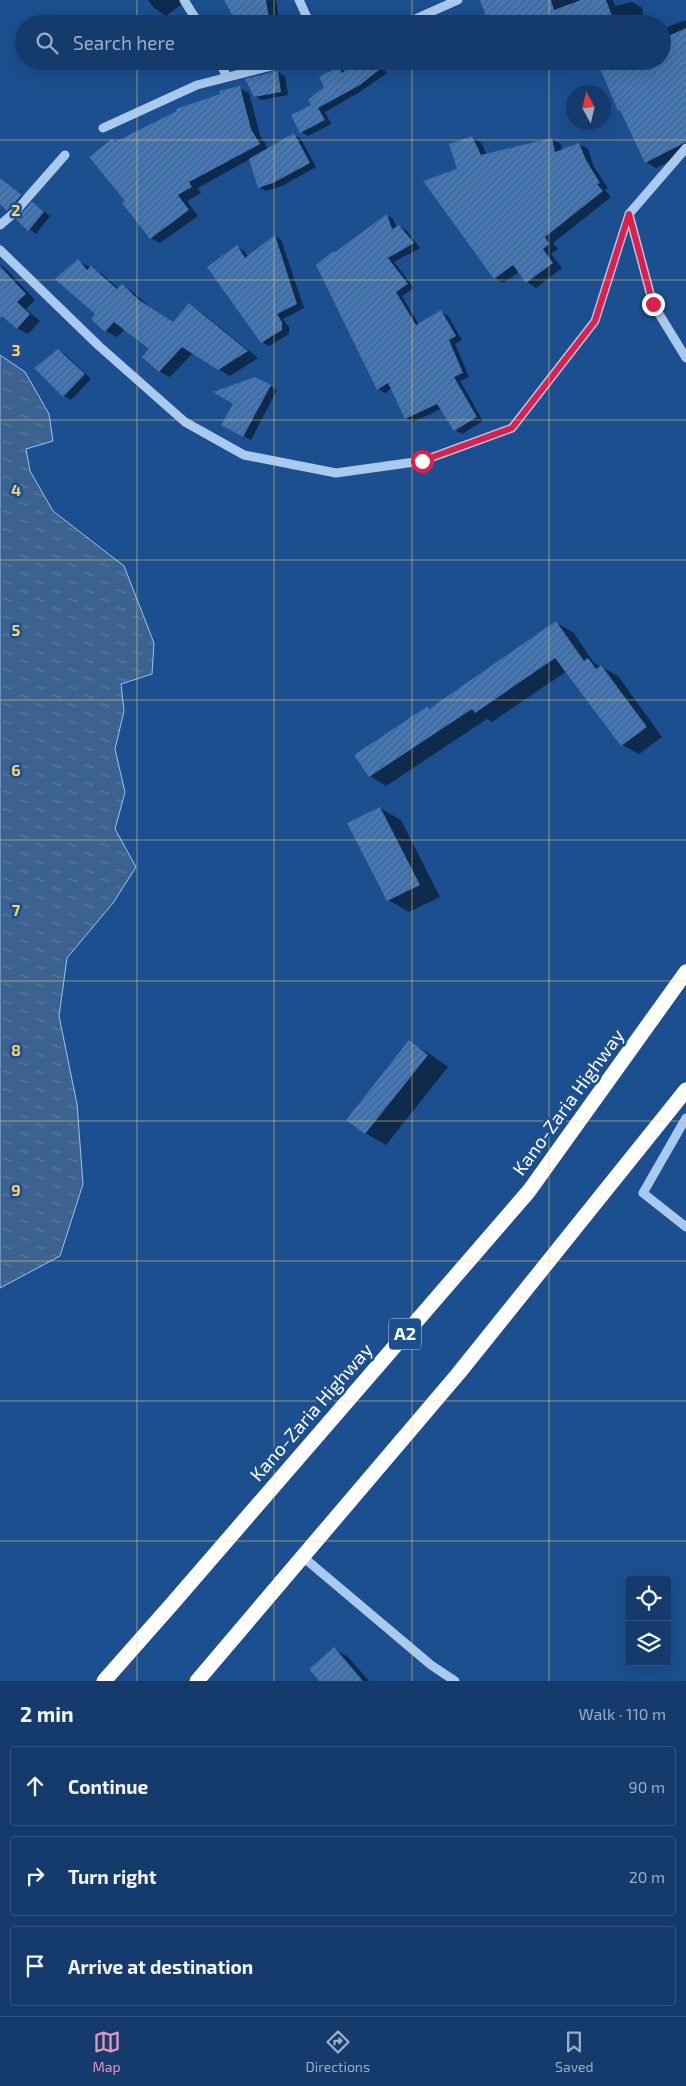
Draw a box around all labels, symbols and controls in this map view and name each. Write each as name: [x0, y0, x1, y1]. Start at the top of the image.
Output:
search box: [15, 15, 671, 70]
icon: search: [33, 29, 61, 57]
text: Search here: [73, 31, 175, 54]
north arrow: [566, 85, 611, 130]
text: 2: [11, 200, 21, 219]
route end: [642, 293, 665, 316]
text: 3: [11, 340, 21, 359]
route start: [411, 450, 434, 473]
text: 4: [11, 480, 21, 499]
text: 5: [12, 620, 21, 639]
text: 6: [11, 760, 21, 779]
text: 7: [12, 900, 21, 919]
street label: Kano-Zaria Highway: [507, 1024, 628, 1179]
text: 8: [11, 1040, 21, 1059]
text: 9: [11, 1180, 21, 1199]
road number: A2: [389, 1318, 421, 1350]
street label: Kano-Zaria Highway: [244, 1338, 377, 1485]
map controls: [626, 1576, 671, 1666]
button: locate: [626, 1576, 671, 1621]
button: layers: [626, 1621, 671, 1666]
text: 2 min: [20, 1701, 74, 1726]
text: Walk · 110 m: [579, 1704, 666, 1723]
icon: ahead: [21, 1772, 49, 1800]
text: Continue: [68, 1775, 148, 1798]
text: 90 m: [629, 1777, 665, 1796]
icon: right: [21, 1862, 49, 1890]
text: Turn right: [68, 1865, 156, 1888]
text: 20 m: [629, 1867, 665, 1886]
icon: arrive: [21, 1952, 49, 1980]
text: Arrive at destination: [68, 1955, 253, 1978]
tab: Map: [92, 2028, 121, 2075]
tab: Directions: [306, 2028, 370, 2075]
tab: Saved: [555, 2028, 594, 2075]

